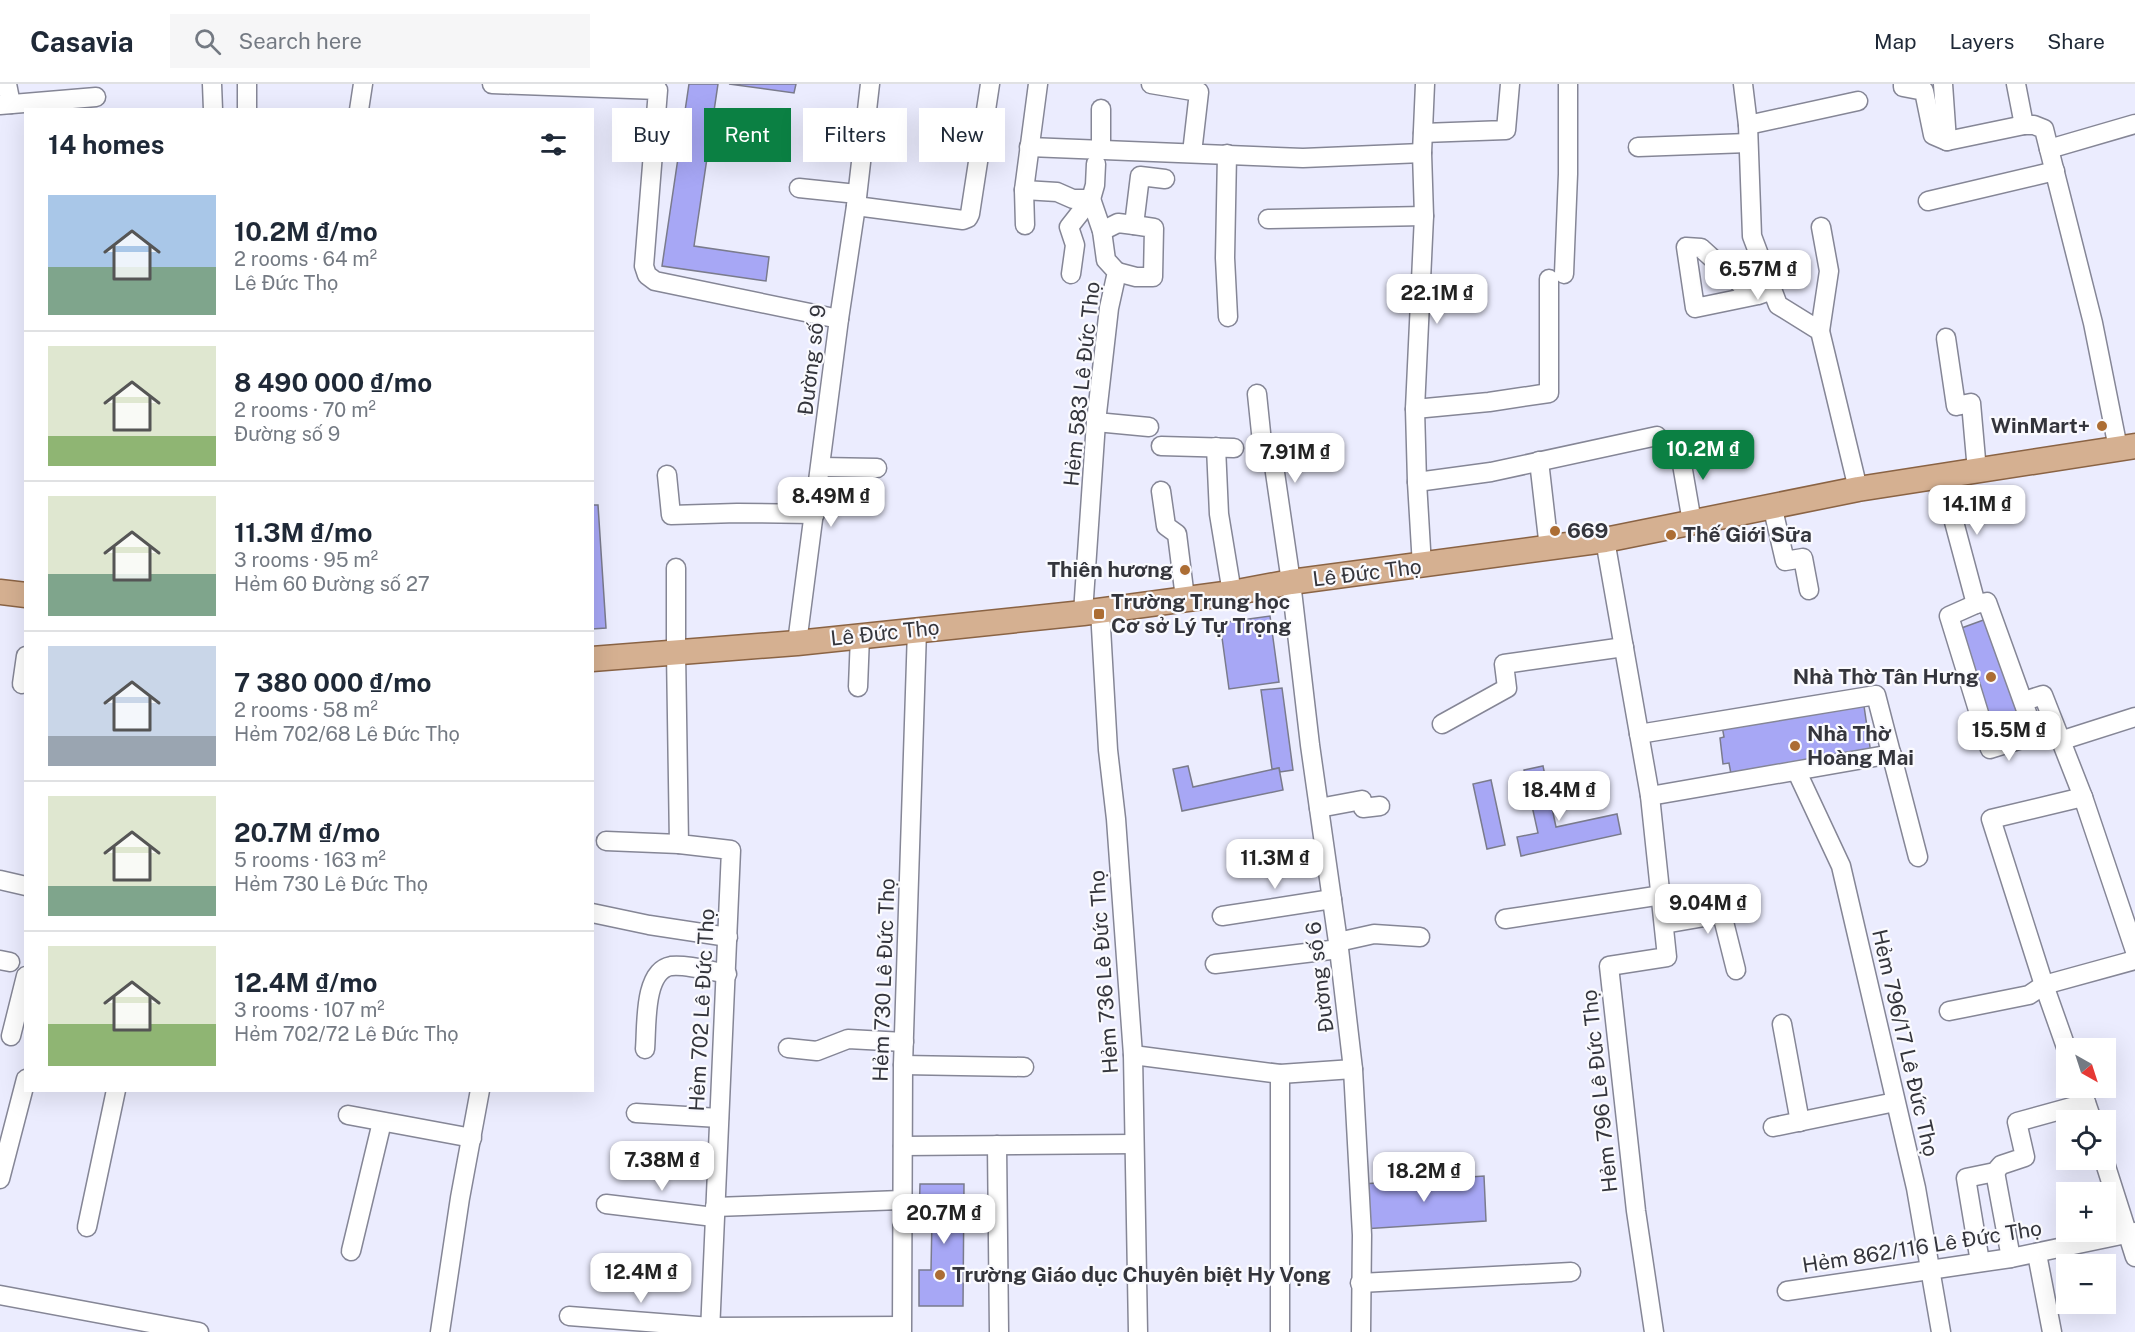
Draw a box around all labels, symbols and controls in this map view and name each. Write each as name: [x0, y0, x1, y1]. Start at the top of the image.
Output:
search box: [170, 14, 590, 68]
text: Casavia: [30, 25, 134, 58]
icon: search: [191, 25, 224, 58]
text: Search here: [239, 28, 362, 54]
text: Map: [1874, 29, 1917, 54]
text: Layers: [1950, 29, 2014, 54]
text: Share: [2047, 29, 2105, 54]
chip: Buy: [612, 108, 692, 162]
chip: Rent: [704, 108, 791, 162]
chip: Filters: [803, 108, 907, 162]
chip: New: [919, 108, 1005, 162]
icon: filters: [537, 128, 570, 161]
text: 14 homes: [48, 129, 164, 160]
text: 10.2M ₫/mo: [234, 216, 378, 247]
icon: home: [96, 219, 168, 291]
text: 2 rooms · 64 m²: [234, 247, 377, 271]
pin: 6.57M ₫: [1703, 250, 1813, 301]
text: 6.57M ₫: [1719, 257, 1797, 281]
text: Lê Đức Thọ: [234, 271, 338, 295]
pin: 22.1M ₫: [1382, 274, 1492, 325]
street label: Hẻm 583 Lê Đức Thọ: [1058, 280, 1105, 488]
text: 22.1M ₫: [1401, 281, 1473, 305]
street label: Đường số 9: [792, 303, 831, 417]
text: 8 490 000 ₫/mo: [234, 367, 432, 398]
icon: home: [96, 370, 168, 442]
text: 2 rooms · 70 m²: [234, 398, 376, 422]
place label: WinMart+: [1991, 413, 2090, 438]
marker: WinMart+: [2095, 419, 2109, 433]
text: Đường số 9: [234, 422, 340, 446]
pin: 10.2M ₫: [1648, 430, 1758, 481]
pin: 7.91M ₫: [1240, 433, 1350, 484]
text: 10.2M ₫: [1666, 437, 1740, 461]
text: 7.91M ₫: [1260, 440, 1330, 464]
pin: 8.49M ₫: [776, 477, 886, 528]
text: 8.49M ₫: [792, 484, 870, 508]
pin: 14.1M ₫: [1922, 485, 2032, 536]
text: 14.1M ₫: [1942, 492, 2012, 516]
text: 11.3M ₫/mo: [234, 517, 372, 548]
place label: 669: [1567, 518, 1608, 543]
icon: home: [96, 520, 168, 592]
place label: Thế Giới Sữa: [1683, 522, 1812, 547]
marker: 669: [1548, 524, 1562, 538]
marker: Thế Giới Sữa: [1664, 528, 1678, 542]
text: 3 rooms · 95 m²: [234, 548, 378, 572]
street label: Lê Đức Thọ: [1311, 553, 1423, 592]
place label: Thiên hương: [1047, 557, 1173, 582]
marker: Thiên hương: [1178, 563, 1192, 577]
text: Hẻm 60 Đường số 27: [234, 572, 430, 596]
place label: Trường Trung học Cơ sở Lý Tự Trọng: [1111, 589, 1291, 638]
marker: Trường Trung học Cơ sở Lý Tự Trọng: [1092, 607, 1106, 621]
street label: Lê Đức Thọ: [829, 614, 941, 651]
place label: Nhà Thờ Tân Hưng: [1793, 664, 1979, 689]
text: 7 380 000 ₫/mo: [234, 667, 431, 698]
icon: home: [96, 670, 168, 742]
marker: Nhà Thờ Tân Hưng: [1984, 670, 1998, 684]
text: 2 rooms · 58 m²: [234, 698, 378, 722]
pin: 15.5M ₫: [1954, 711, 2064, 762]
text: 15.5M ₫: [1972, 718, 2046, 742]
place label: Nhà Thờ Hoàng Mai: [1807, 721, 1914, 770]
text: Hẻm 702/68 Lê Đức Thọ: [234, 722, 460, 746]
marker: Nhà Thờ Hoàng Mai: [1788, 739, 1802, 753]
pin: 18.4M ₫: [1504, 771, 1614, 822]
text: 18.4M ₫: [1522, 778, 1596, 802]
text: 20.7M ₫/mo: [234, 817, 380, 848]
icon: home: [96, 820, 168, 892]
pin: 11.3M ₫: [1220, 839, 1330, 890]
text: 11.3M ₫: [1240, 846, 1310, 870]
text: 5 rooms · 163 m²: [234, 848, 386, 872]
street label: Hẻm 736 Lê Đức Thọ: [1084, 869, 1123, 1075]
text: Hẻm 730 Lê Đức Thọ: [234, 872, 428, 896]
street label: Hẻm 730 Lê Đức Thọ: [867, 878, 900, 1082]
pin: 9.04M ₫: [1653, 884, 1763, 935]
text: 9.04M ₫: [1669, 891, 1747, 915]
street label: Hẻm 702 Lê Đức Thọ: [684, 908, 719, 1112]
street label: Đường số 6: [1300, 920, 1339, 1034]
street label: Hẻm 796/17 Lê Đức Thọ: [1867, 927, 1944, 1159]
text: 12.4M ₫/mo: [234, 967, 377, 998]
icon: home: [96, 970, 168, 1042]
street label: Hẻm 796 Lê Đức Thọ: [1576, 988, 1623, 1194]
text: 3 rooms · 107 m²: [234, 998, 385, 1022]
text: Hẻm 702/72 Lê Đức Thọ: [234, 1022, 459, 1046]
north arrow: [2056, 1038, 2116, 1098]
map controls: [2056, 1038, 2116, 1314]
button: locate: [2056, 1110, 2116, 1170]
pin: 7.38M ₫: [607, 1141, 717, 1192]
text: 7.38M ₫: [624, 1148, 700, 1172]
pin: 18.2M ₫: [1369, 1152, 1479, 1203]
text: 18.2M ₫: [1387, 1159, 1461, 1183]
button: +: [2056, 1182, 2116, 1242]
pin: 20.7M ₫: [889, 1194, 999, 1245]
text: 20.7M ₫: [906, 1201, 982, 1225]
street label: Hẻm 862/116 Lê Đức Thọ: [1800, 1215, 2044, 1278]
pin: 12.4M ₫: [586, 1253, 696, 1304]
button: −: [2056, 1254, 2116, 1314]
text: 12.4M ₫: [604, 1260, 678, 1284]
place label: Trường Giáo dục Chuyên biệt Hy Vọng: [952, 1262, 1331, 1287]
marker: Trường Giáo dục Chuyên biệt Hy Vọng: [933, 1268, 947, 1282]

